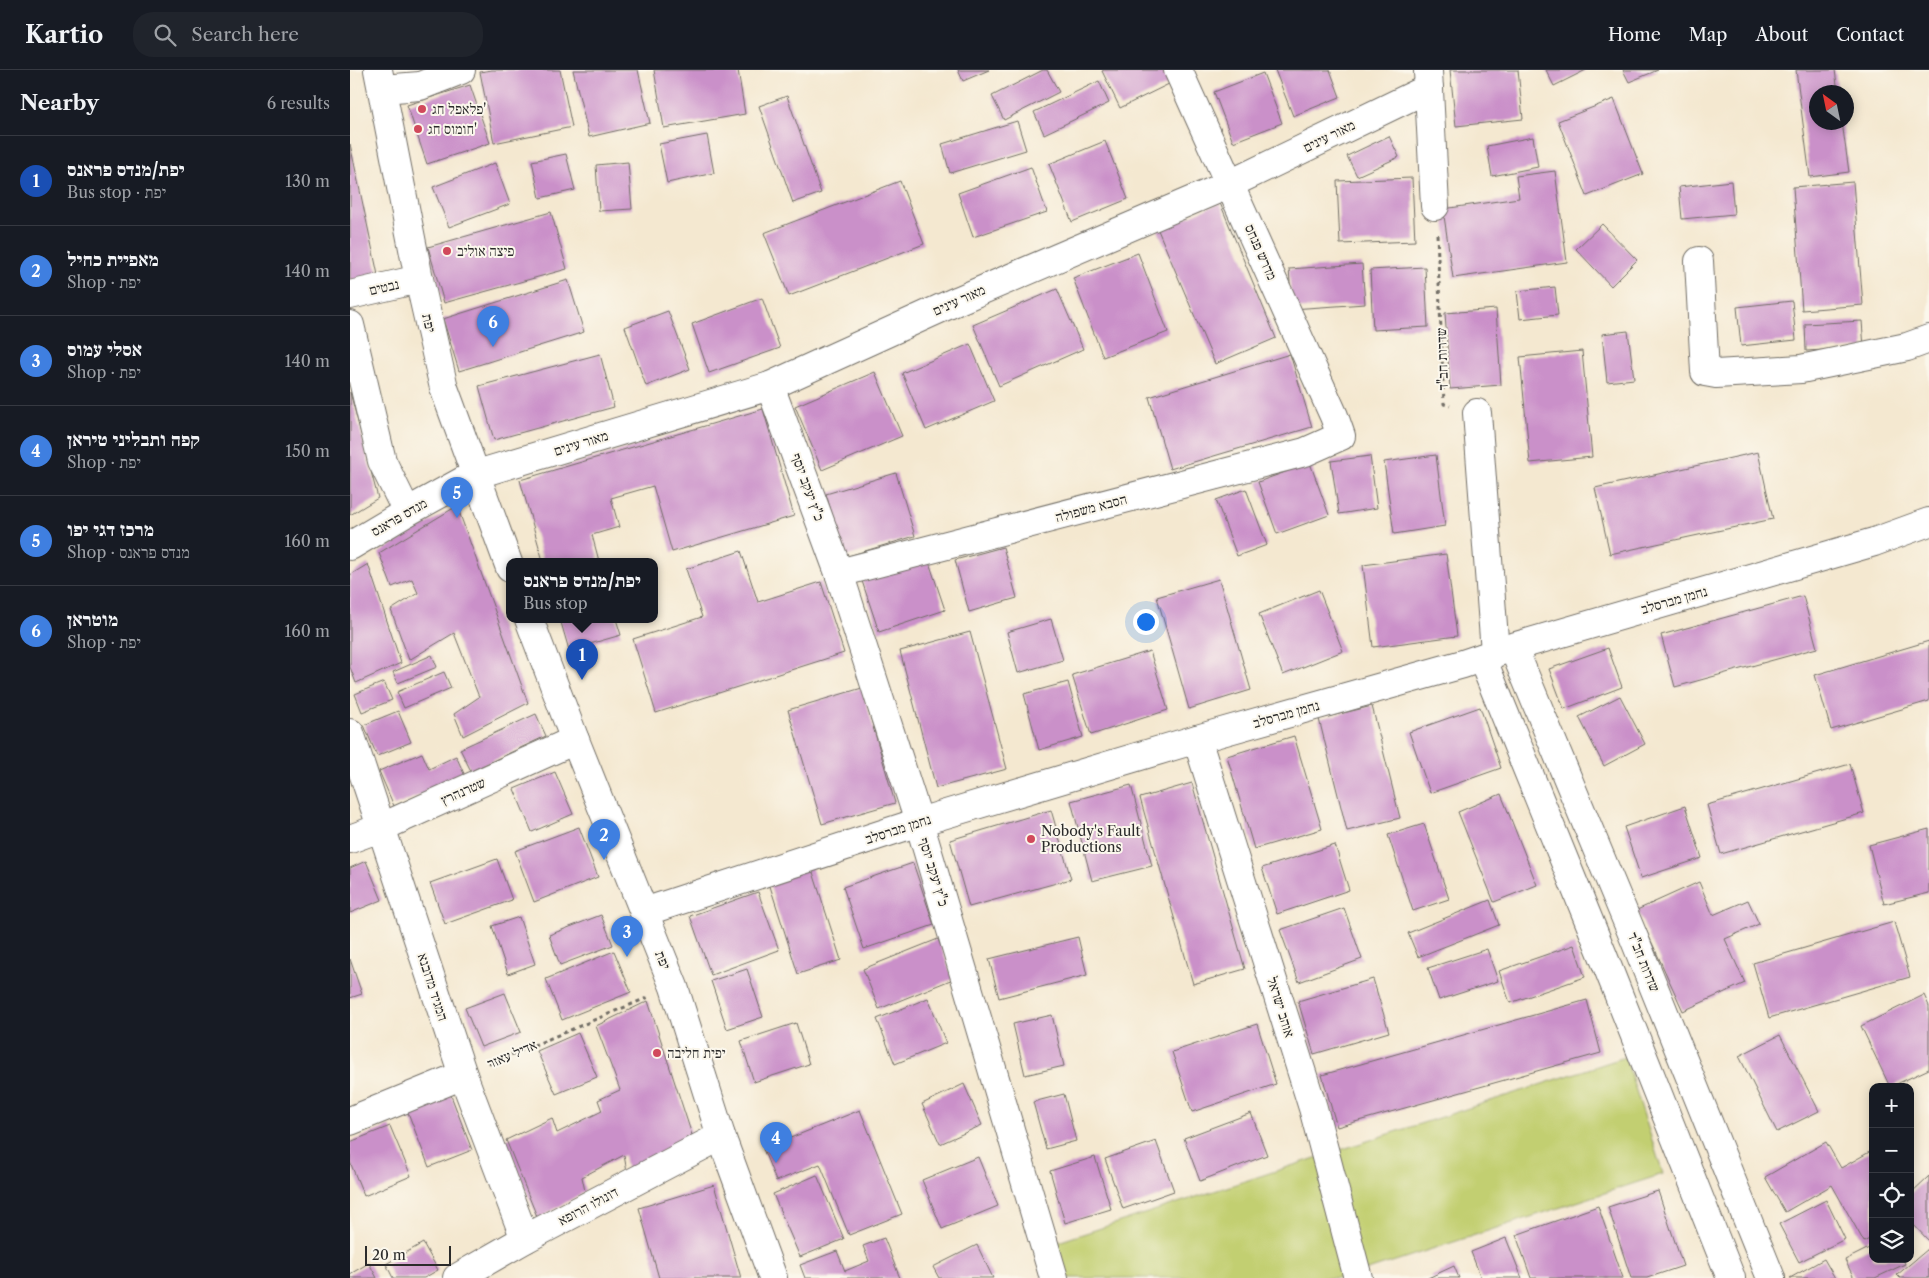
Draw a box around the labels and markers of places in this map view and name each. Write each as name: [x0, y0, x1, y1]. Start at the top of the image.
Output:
place label: פלאפל חג': [432, 100, 486, 118]
marker: פלאפל חג': [416, 103, 428, 115]
place label: חומוס חג': [428, 120, 477, 138]
marker: חומוס חג': [412, 123, 424, 135]
place label: פיצה אוליב: [457, 242, 514, 260]
marker: פיצה אוליב: [441, 245, 453, 257]
pin: 6: [477, 306, 509, 347]
pin: 5: [441, 477, 473, 518]
pin: 1: [566, 639, 598, 680]
pin: 2: [588, 819, 620, 860]
place label: Nobody's Fault Productions: [1041, 822, 1141, 856]
marker: Nobody's Fault Productions: [1025, 833, 1037, 845]
pin: 3: [611, 916, 643, 957]
place label: יפית חליבה: [667, 1044, 726, 1062]
marker: יפית חליבה: [651, 1047, 663, 1059]
pin: 4: [760, 1122, 792, 1163]

